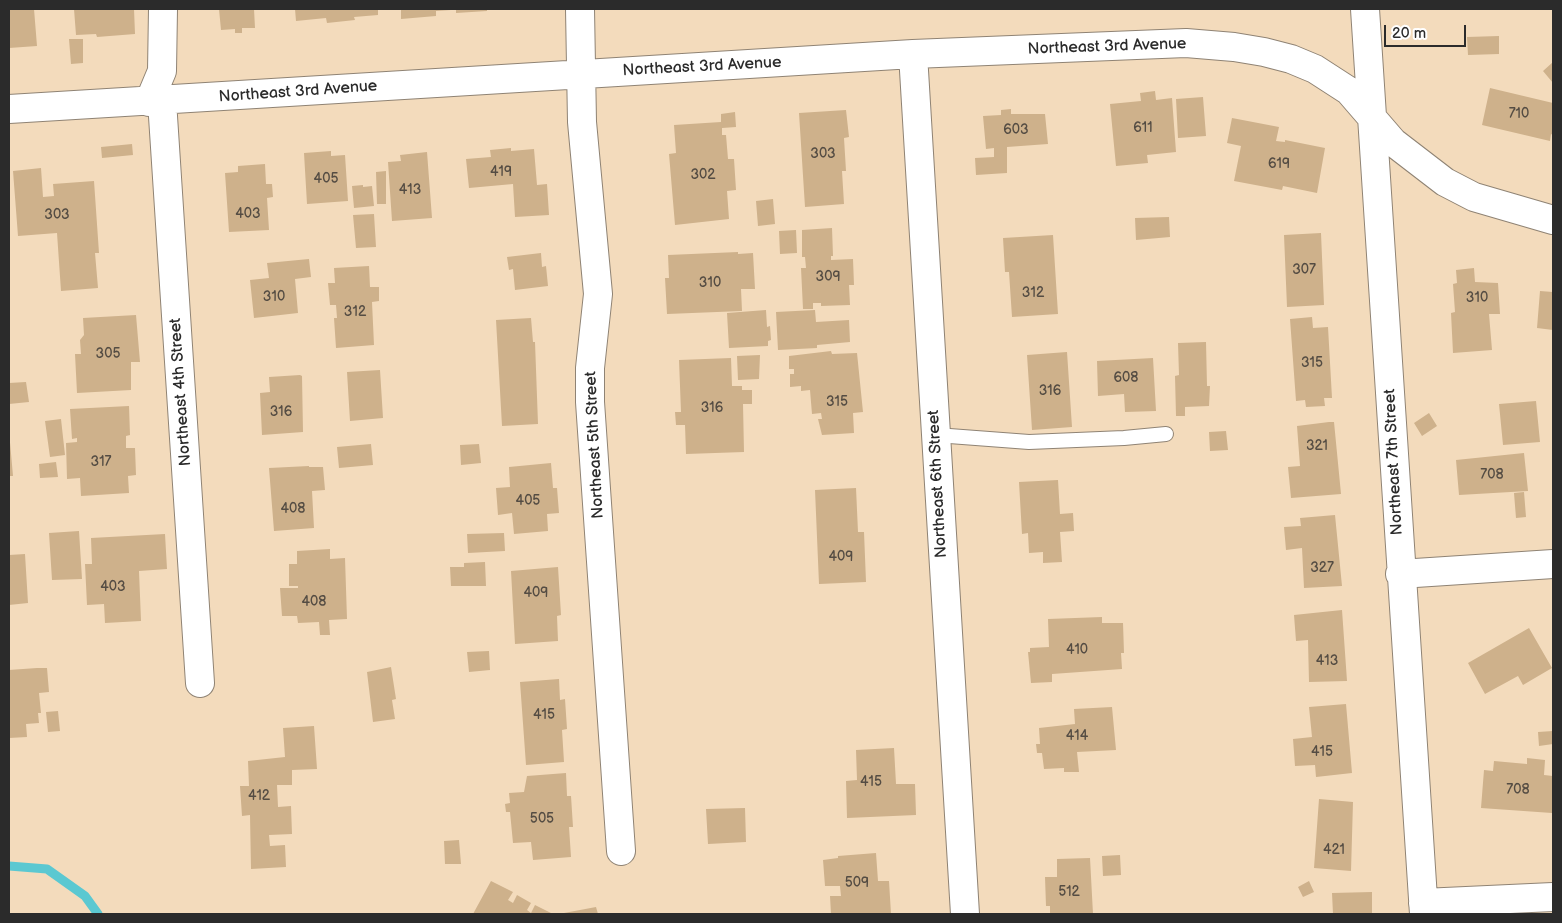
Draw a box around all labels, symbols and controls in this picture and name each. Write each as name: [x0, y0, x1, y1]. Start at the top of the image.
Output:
scale bar: [1387, 15, 1470, 47]
text: 20 m: [1392, 24, 1426, 43]
street label: Northeast 3rd Avenue: [1027, 35, 1187, 59]
street label: Northeast 3rd Avenue: [622, 53, 782, 81]
street label: Northeast 3rd Avenue: [218, 77, 378, 107]
house number: 710: [1509, 106, 1529, 122]
house number: 611: [1133, 120, 1153, 136]
house number: 603: [1003, 122, 1029, 138]
house number: 303: [810, 146, 836, 162]
house number: 619: [1268, 156, 1290, 172]
house number: 419: [490, 164, 512, 180]
house number: 302: [690, 167, 716, 183]
house number: 405: [314, 171, 338, 187]
house number: 413: [399, 182, 421, 198]
house number: 403: [235, 206, 261, 222]
house number: 303: [44, 207, 70, 223]
house number: 307: [1292, 262, 1316, 278]
house number: 309: [816, 269, 840, 285]
house number: 310: [699, 275, 721, 291]
house number: 312: [1022, 285, 1044, 301]
house number: 310: [263, 289, 285, 305]
house number: 310: [1466, 290, 1488, 306]
house number: 312: [344, 304, 366, 320]
street label: Northeast 4th Street: [166, 317, 196, 467]
house number: 305: [96, 346, 120, 362]
house number: 315: [1301, 355, 1323, 371]
house number: 608: [1114, 370, 1138, 386]
street label: Northeast 5th Street: [582, 371, 608, 519]
house number: 316: [1039, 383, 1061, 399]
street label: Northeast 7th Street: [1381, 388, 1407, 536]
house number: 315: [826, 394, 848, 410]
house number: 316: [701, 400, 723, 416]
house number: 316: [270, 404, 292, 420]
street label: Northeast 6th Street: [925, 409, 951, 559]
house number: 321: [1306, 438, 1328, 454]
house number: 317: [91, 454, 111, 470]
house number: 708: [1480, 467, 1504, 483]
house number: 405: [516, 493, 540, 509]
house number: 408: [281, 501, 305, 517]
house number: 409: [829, 549, 853, 565]
house number: 327: [1310, 560, 1334, 576]
house number: 403: [100, 579, 126, 595]
house number: 409: [524, 585, 548, 601]
house number: 408: [302, 594, 326, 610]
house number: 410: [1066, 642, 1088, 658]
house number: 413: [1316, 653, 1338, 669]
house number: 415: [533, 707, 555, 723]
house number: 414: [1066, 728, 1088, 744]
house number: 415: [1311, 744, 1333, 760]
house number: 415: [860, 774, 882, 790]
house number: 708: [1506, 782, 1530, 798]
house number: 412: [248, 788, 270, 804]
house number: 505: [530, 811, 554, 827]
house number: 421: [1323, 842, 1345, 858]
house number: 509: [845, 875, 869, 891]
house number: 512: [1058, 884, 1080, 900]

